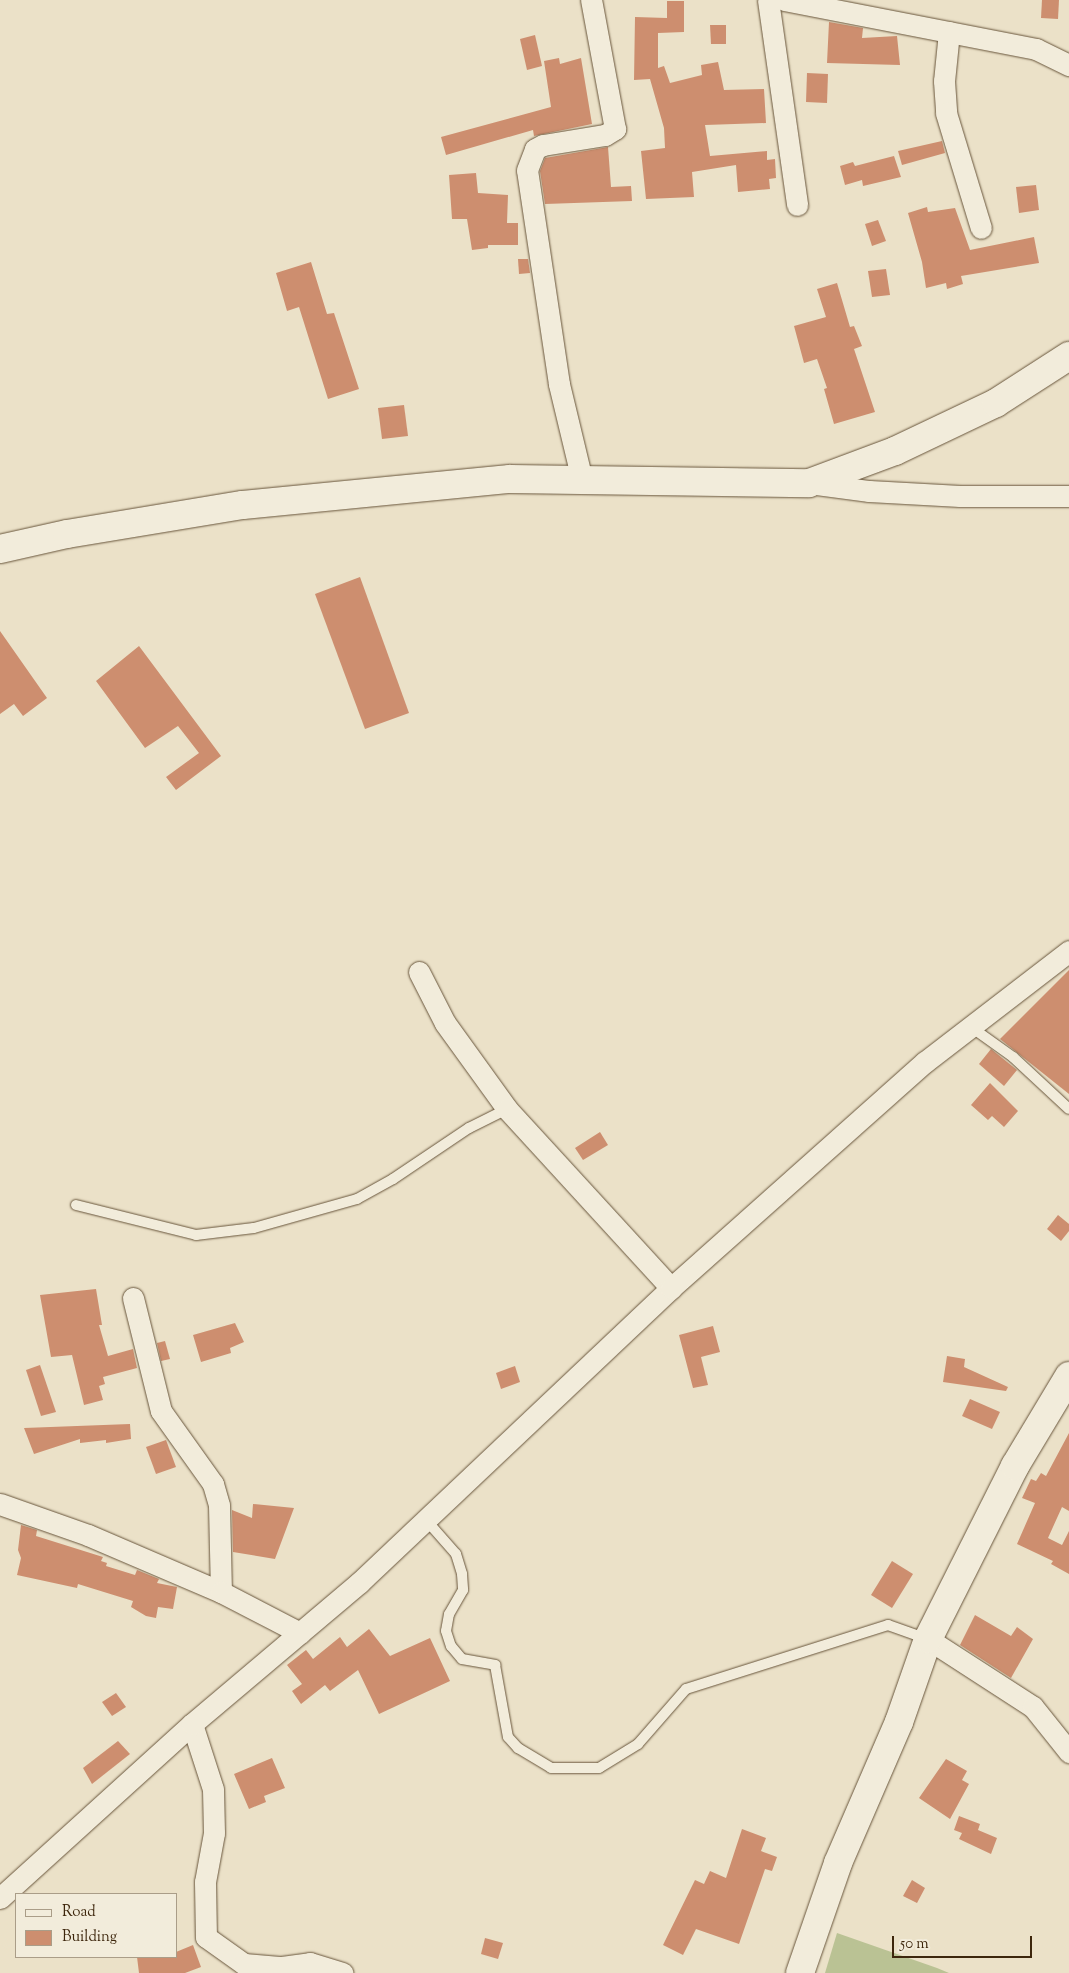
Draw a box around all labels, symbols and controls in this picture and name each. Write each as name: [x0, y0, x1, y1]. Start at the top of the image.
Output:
legend: [15, 1893, 178, 1958]
text: Road: [62, 1902, 96, 1923]
scale bar: [894, 1926, 1034, 1958]
text: Building: [62, 1927, 117, 1948]
text: 50 m: [900, 1934, 929, 1955]

